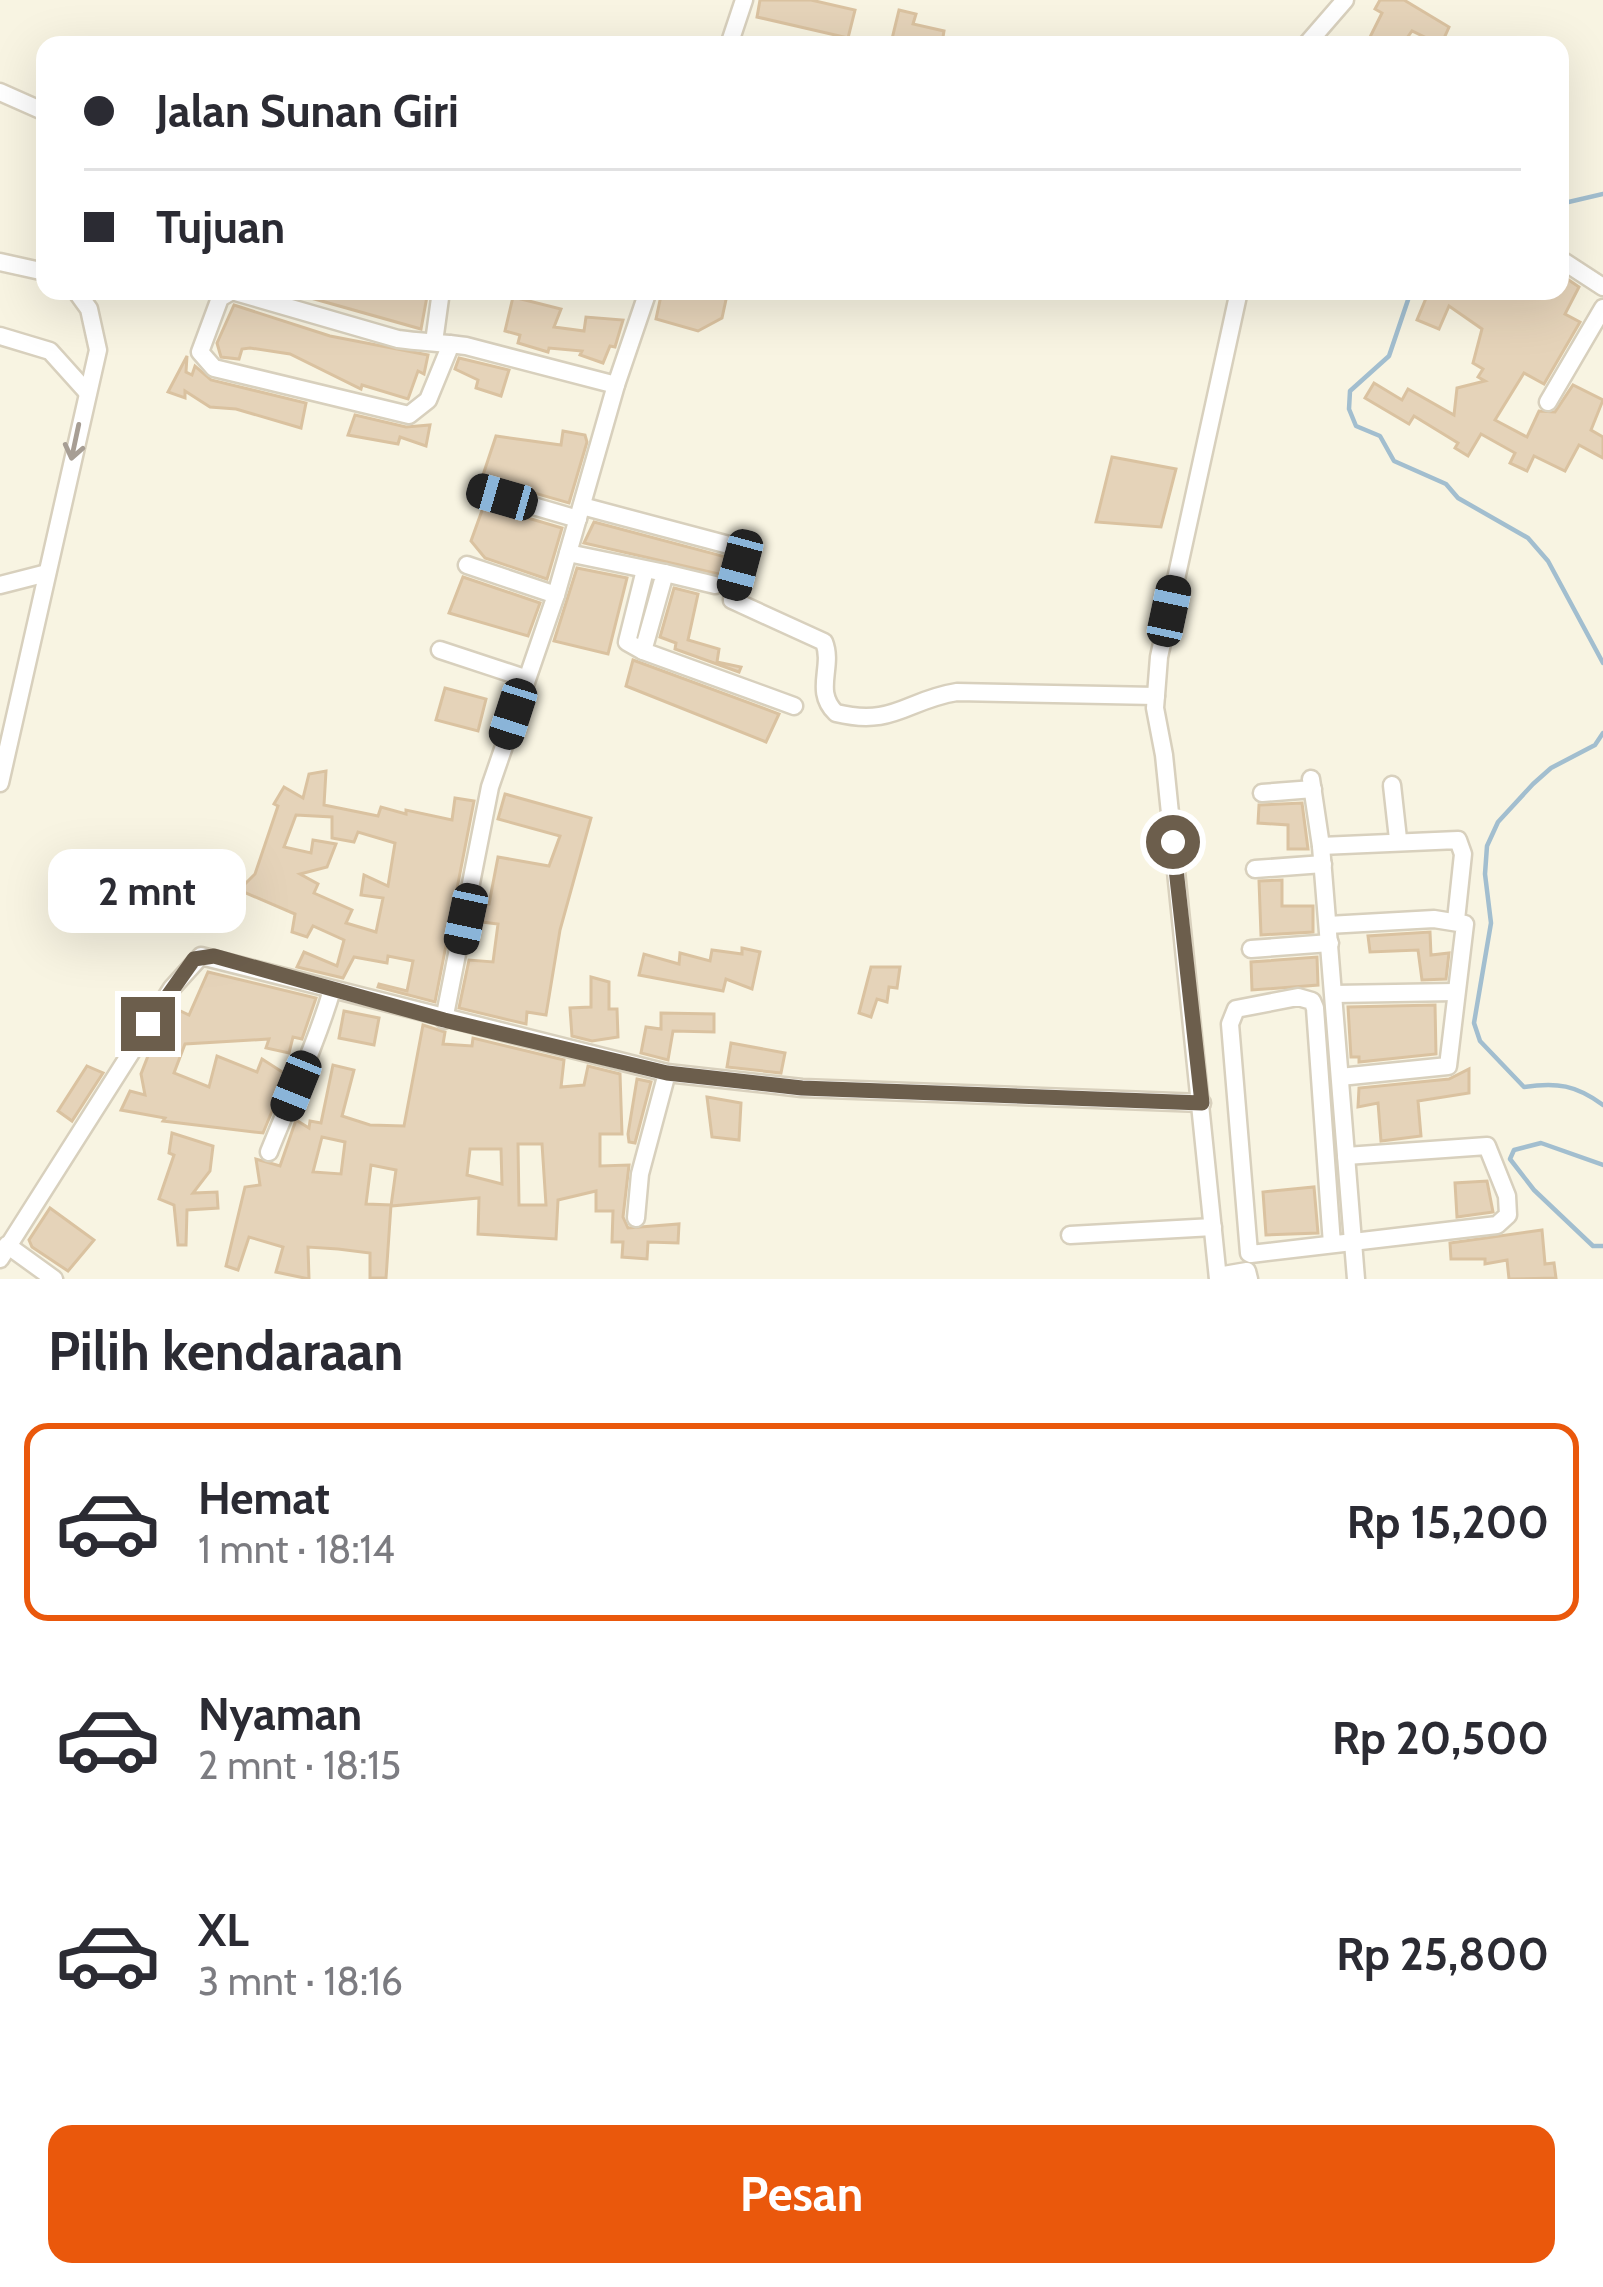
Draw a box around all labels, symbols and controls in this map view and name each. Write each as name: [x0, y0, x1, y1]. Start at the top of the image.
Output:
text: Jalan Sunan Giri: [156, 84, 459, 138]
text: Tujuan: [156, 200, 285, 254]
one-way arrow: [62, 422, 85, 460]
car: [462, 470, 542, 524]
car: [713, 526, 767, 604]
car: [1144, 572, 1194, 650]
car: [485, 674, 541, 754]
route start: [1146, 815, 1200, 869]
callout: 2 mnt: [49, 850, 247, 934]
text: 2 mnt: [98, 867, 196, 915]
car: [441, 880, 491, 958]
route end: [121, 997, 175, 1051]
car: [266, 1046, 326, 1126]
text: Pilih kendaraan: [48, 1318, 403, 1384]
icon: car: [54, 1468, 162, 1576]
text: Hemat: [198, 1471, 330, 1525]
text: Rp 15,200: [1347, 1495, 1549, 1549]
text: 1 mnt · 18:14: [198, 1525, 395, 1573]
icon: car: [54, 1684, 162, 1792]
text: Nyaman: [198, 1687, 362, 1741]
text: Rp 20,500: [1332, 1711, 1549, 1765]
text: 2 mnt · 18:15: [198, 1741, 401, 1789]
icon: car: [54, 1900, 162, 2008]
text: XL: [198, 1903, 249, 1957]
text: Rp 25,800: [1336, 1927, 1549, 1981]
text: 3 mnt · 18:16: [198, 1957, 403, 2005]
button: Pesan: [48, 2125, 1555, 2263]

